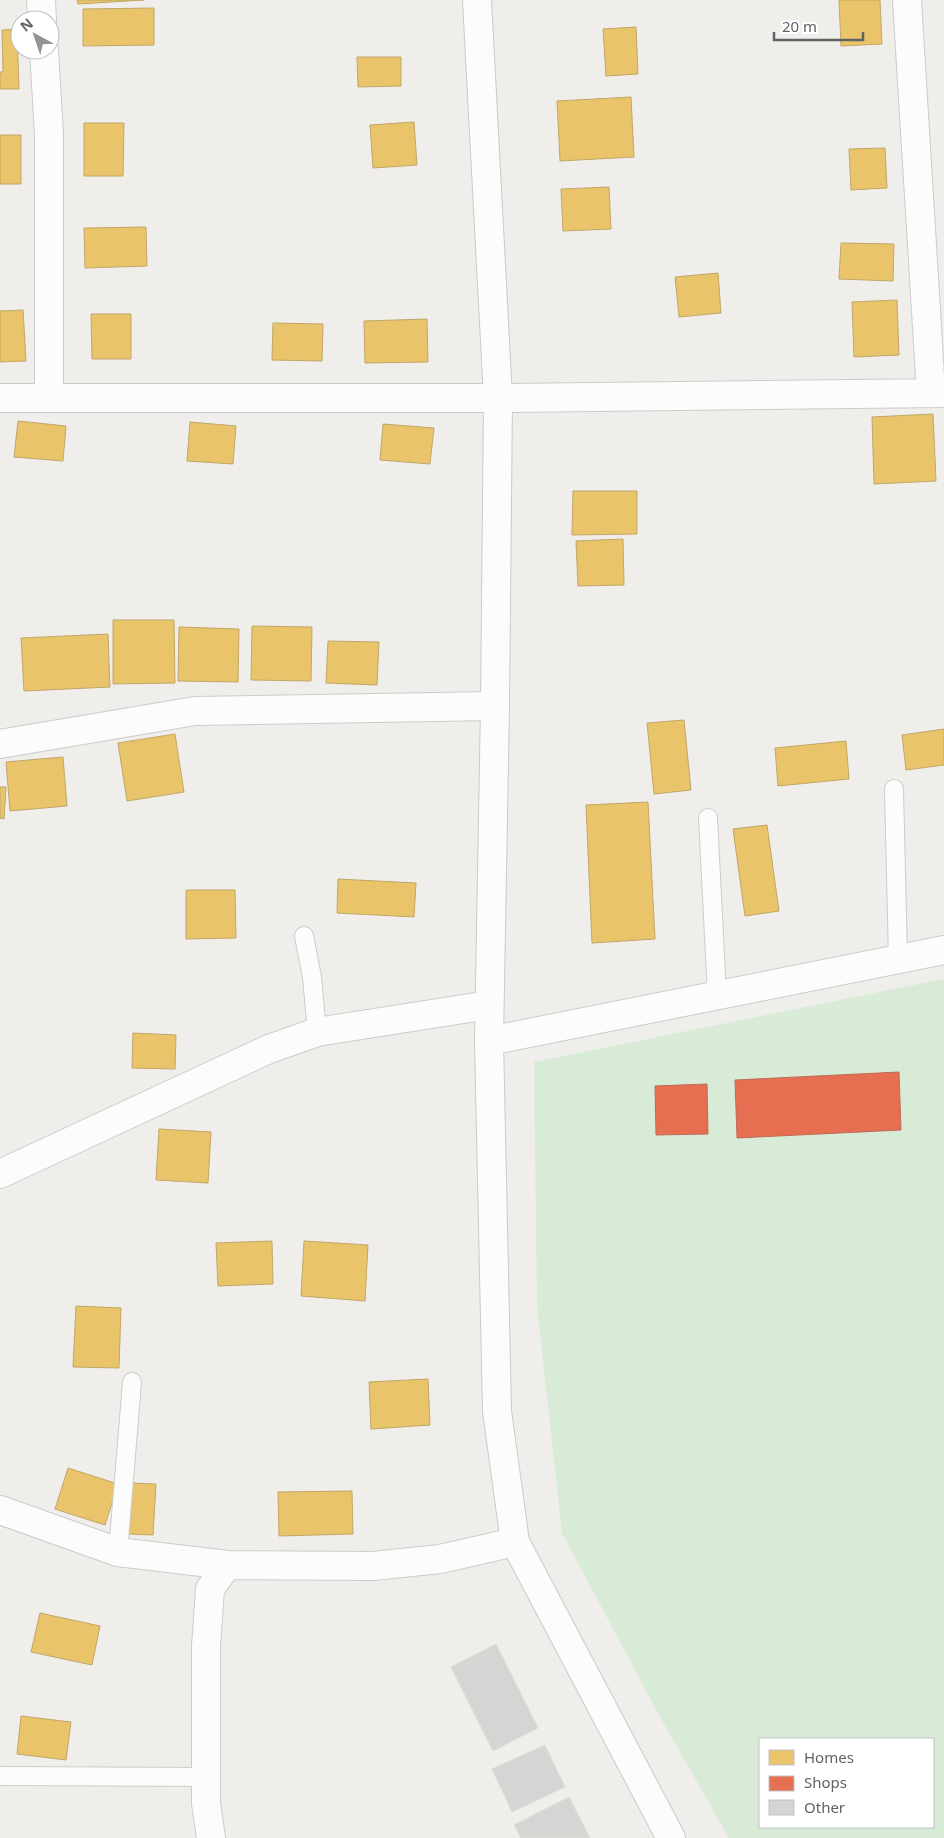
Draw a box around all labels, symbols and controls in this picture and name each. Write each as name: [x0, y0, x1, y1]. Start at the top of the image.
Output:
north arrow: [10, 10, 60, 60]
scale bar: [774, 10, 863, 42]
text: N: [16, 14, 37, 36]
text: 20 m: [782, 16, 817, 36]
legend: [759, 1738, 934, 1828]
text: Homes: [804, 1747, 854, 1767]
text: Shops: [804, 1772, 847, 1792]
text: Other: [804, 1797, 845, 1817]

